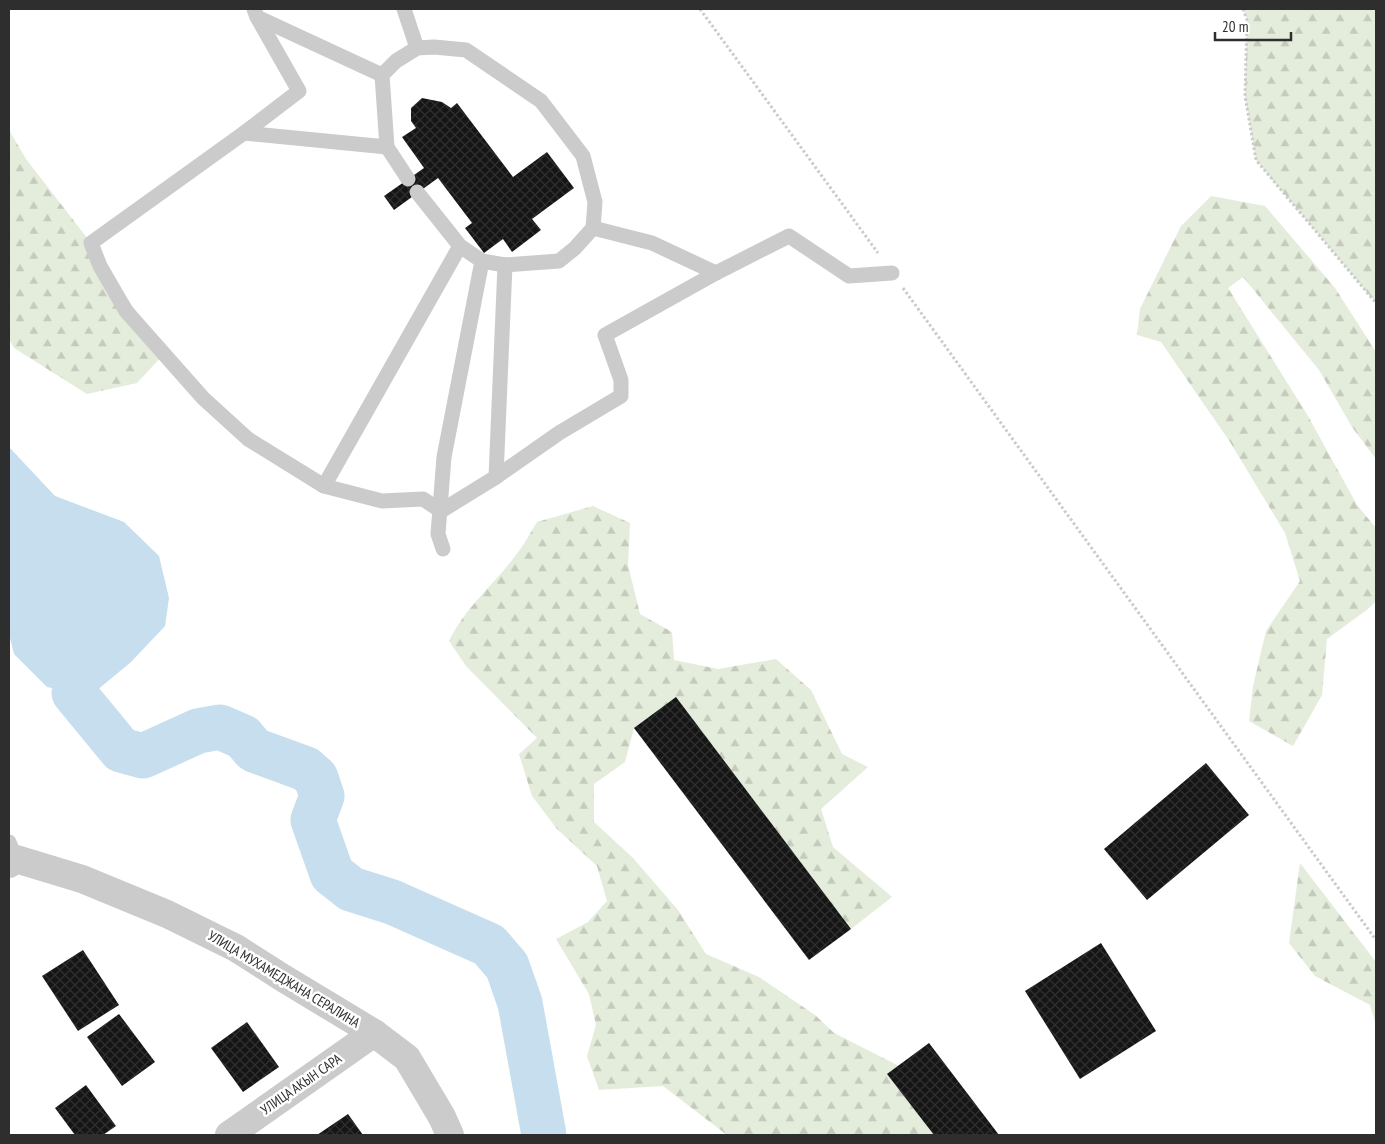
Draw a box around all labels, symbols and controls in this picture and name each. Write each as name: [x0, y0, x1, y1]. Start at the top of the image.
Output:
scale bar: [1215, 10, 1291, 42]
text: 20 m: [1222, 17, 1248, 36]
street label: УЛИЦА МУХАМЕДЖАНА СЕРАЛИНА: [205, 926, 364, 1032]
street label: УЛИЦА АКЫН САРА: [257, 1049, 345, 1119]

